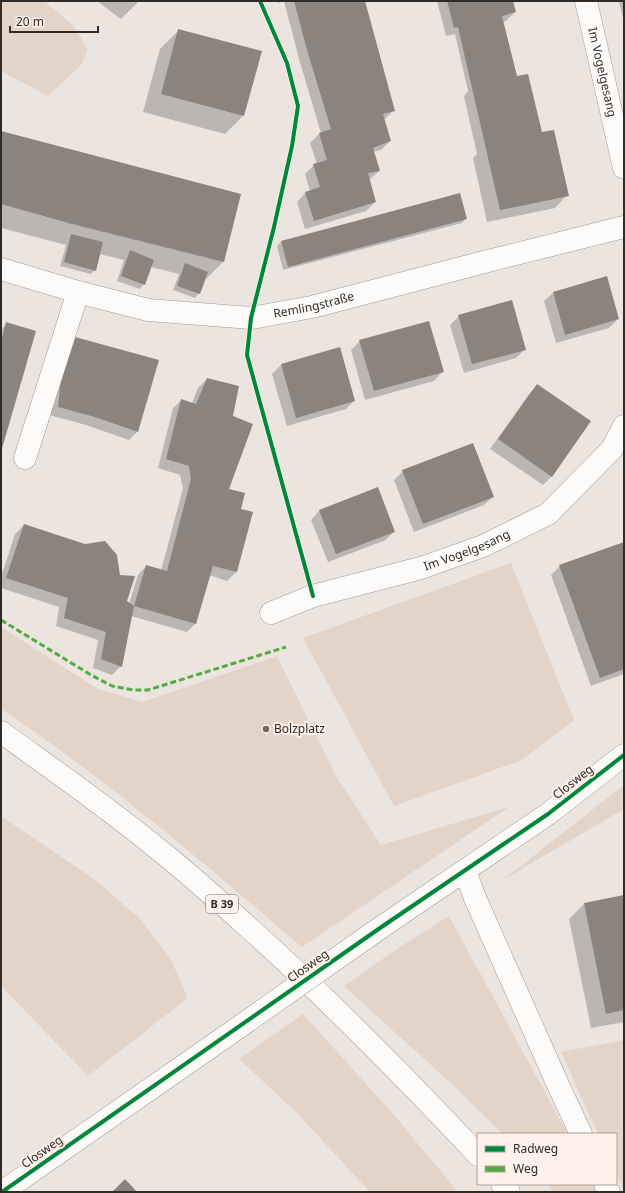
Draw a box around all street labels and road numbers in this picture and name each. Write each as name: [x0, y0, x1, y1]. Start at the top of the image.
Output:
street label: Im Vogelgesang: [584, 26, 621, 119]
street label: Remlingstraße: [272, 287, 356, 322]
street label: Im Vogelgesang: [421, 525, 513, 574]
street label: Closweg: [549, 760, 597, 803]
road number: B 39: [206, 895, 238, 913]
street label: Closweg: [283, 945, 332, 986]
street label: Closweg: [17, 1131, 66, 1172]

